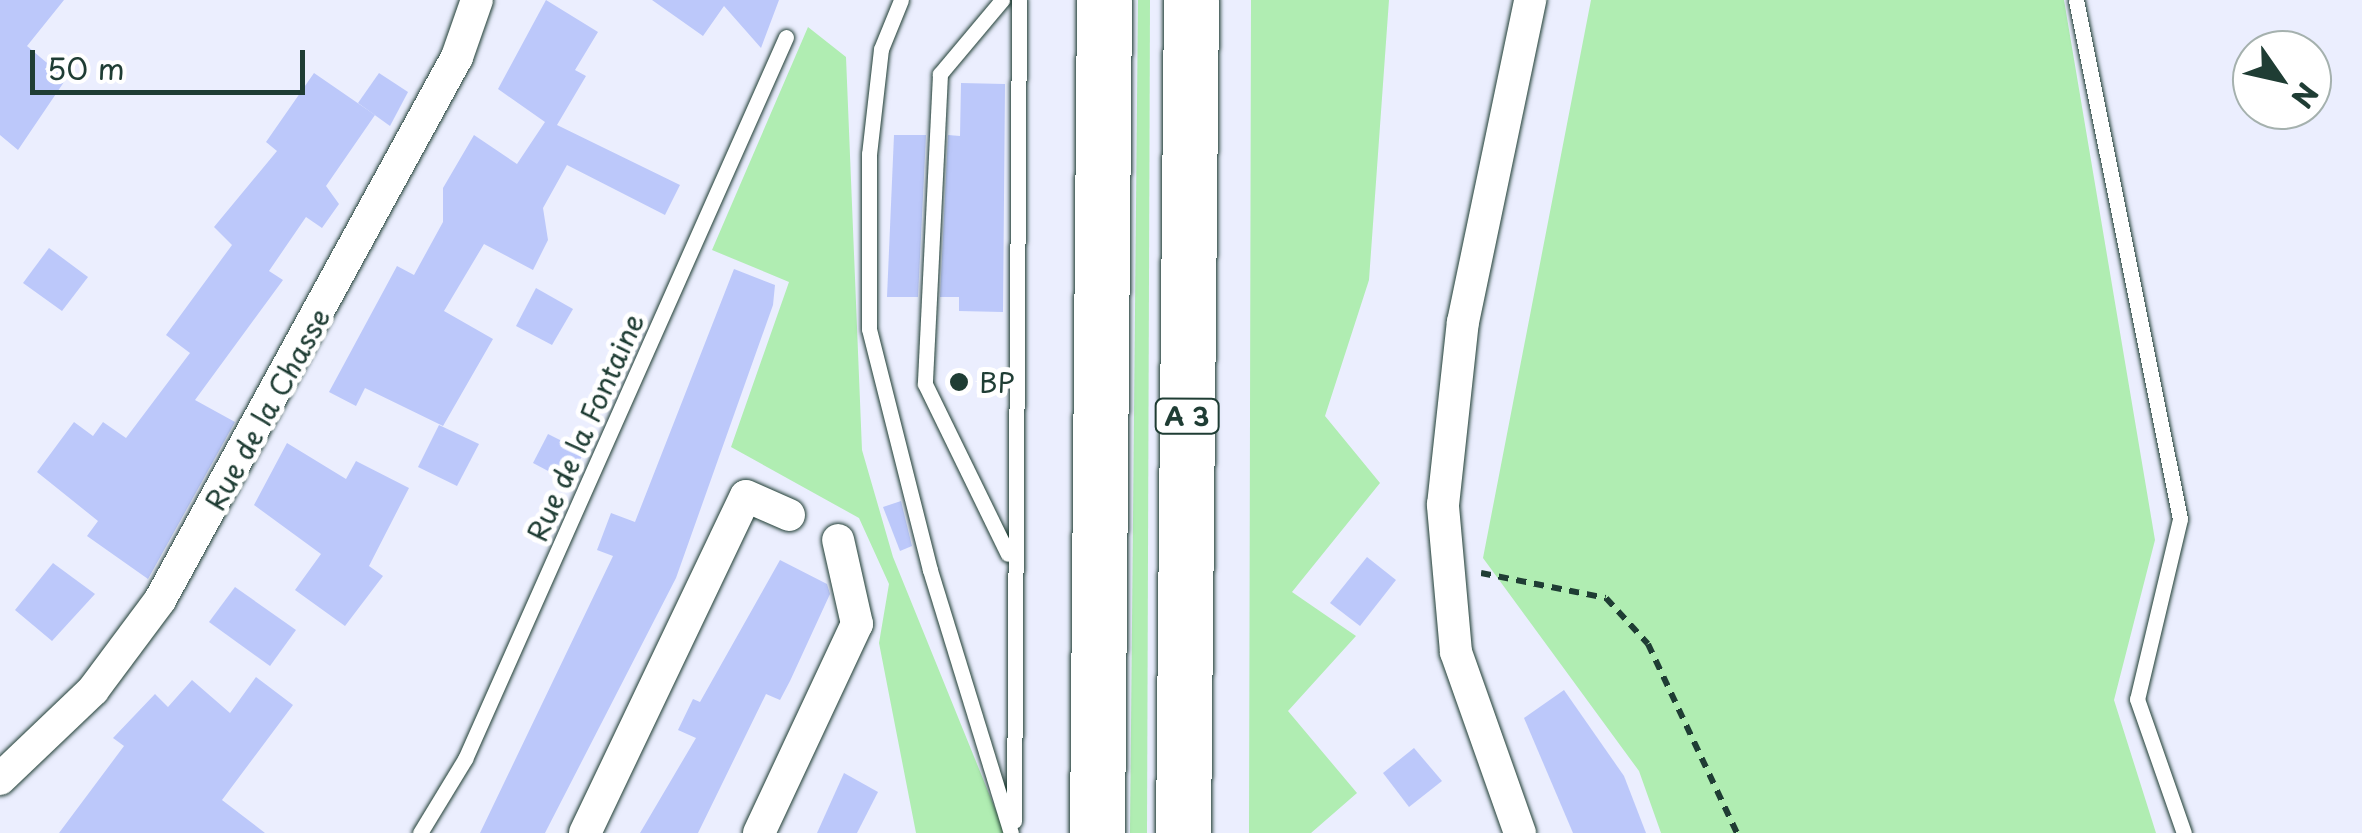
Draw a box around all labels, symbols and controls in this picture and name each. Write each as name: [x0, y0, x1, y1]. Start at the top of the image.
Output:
scale bar: [35, 30, 310, 92]
north arrow: [2232, 30, 2332, 130]
text: 50 m: [47, 45, 125, 90]
text: N: [2282, 75, 2330, 117]
street label: Rue de la Chasse: [196, 300, 338, 518]
street label: Rue de la Fontaine: [519, 305, 651, 549]
place label: BP: [979, 365, 1015, 399]
marker: BP: [948, 371, 970, 393]
road number: A 3: [1154, 396, 1220, 436]

